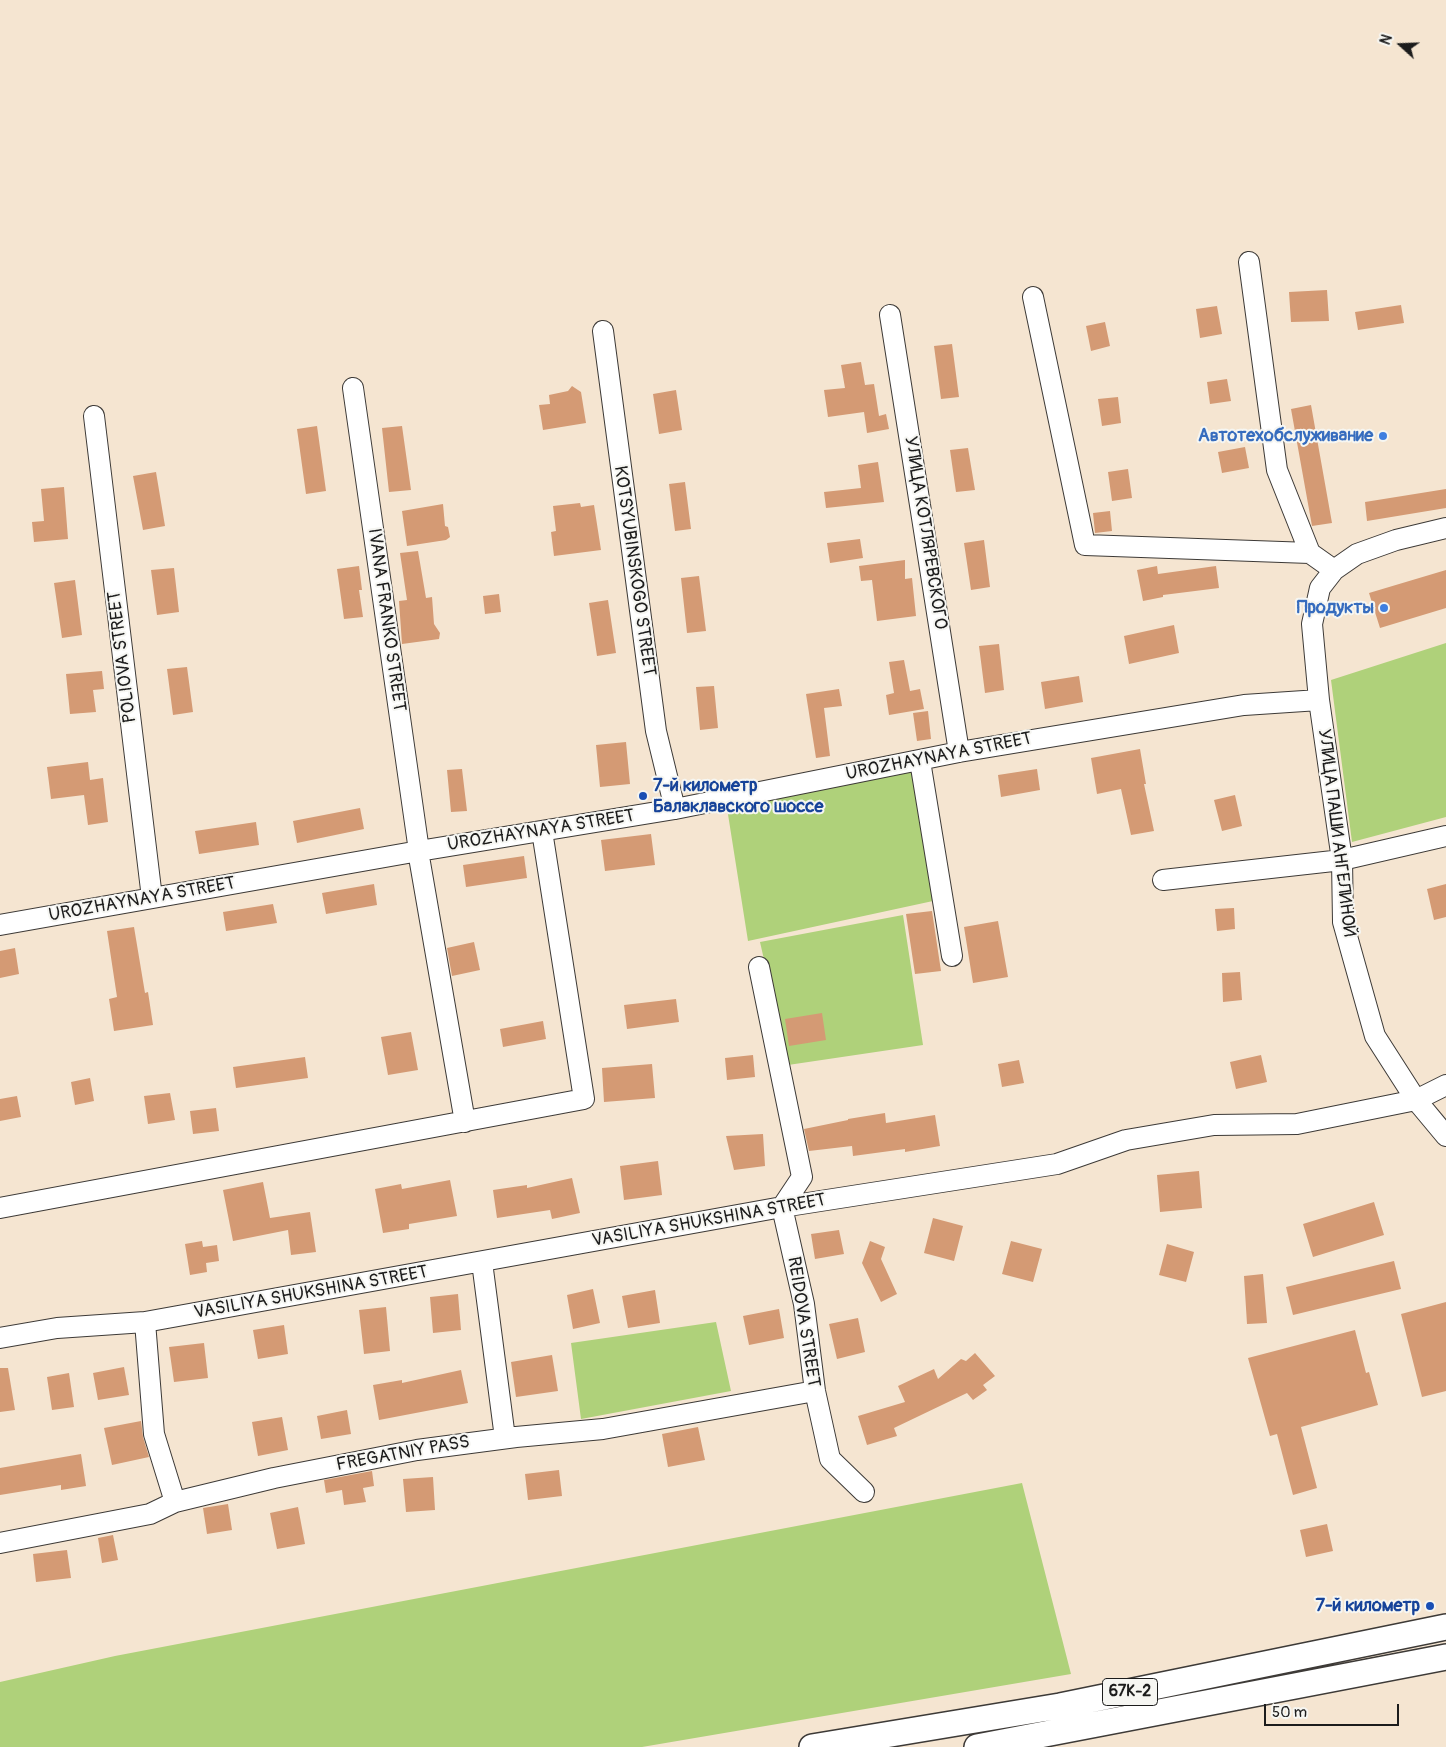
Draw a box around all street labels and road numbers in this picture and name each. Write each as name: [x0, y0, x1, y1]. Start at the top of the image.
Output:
street label: УЛИЦА КОТЛЯРЕВСКОГО: [899, 435, 951, 631]
street label: KOTSYUBINSKOGO STREET: [609, 464, 659, 678]
street label: IVANA FRANKO STREET: [362, 527, 410, 713]
street label: POLIOVA STREET: [104, 590, 142, 724]
street label: UROZHAYNAYA STREET: [844, 728, 1034, 786]
street label: УЛИЦА ПАШИ АНГЕЛИНОЙ: [1313, 728, 1359, 938]
street label: UROZHAYNAYA STREET: [446, 806, 636, 856]
street label: UROZHAYNAYA STREET: [47, 873, 237, 927]
street label: VASILIYA SHUKSHINA STREET: [590, 1190, 828, 1252]
street label: REIDOVA STREET: [782, 1255, 824, 1389]
street label: VASILIYA SHUKSHINA STREET: [192, 1262, 430, 1324]
street label: FREGATNIY PASS: [335, 1432, 471, 1476]
road number: 67К-2: [1102, 1678, 1158, 1705]

